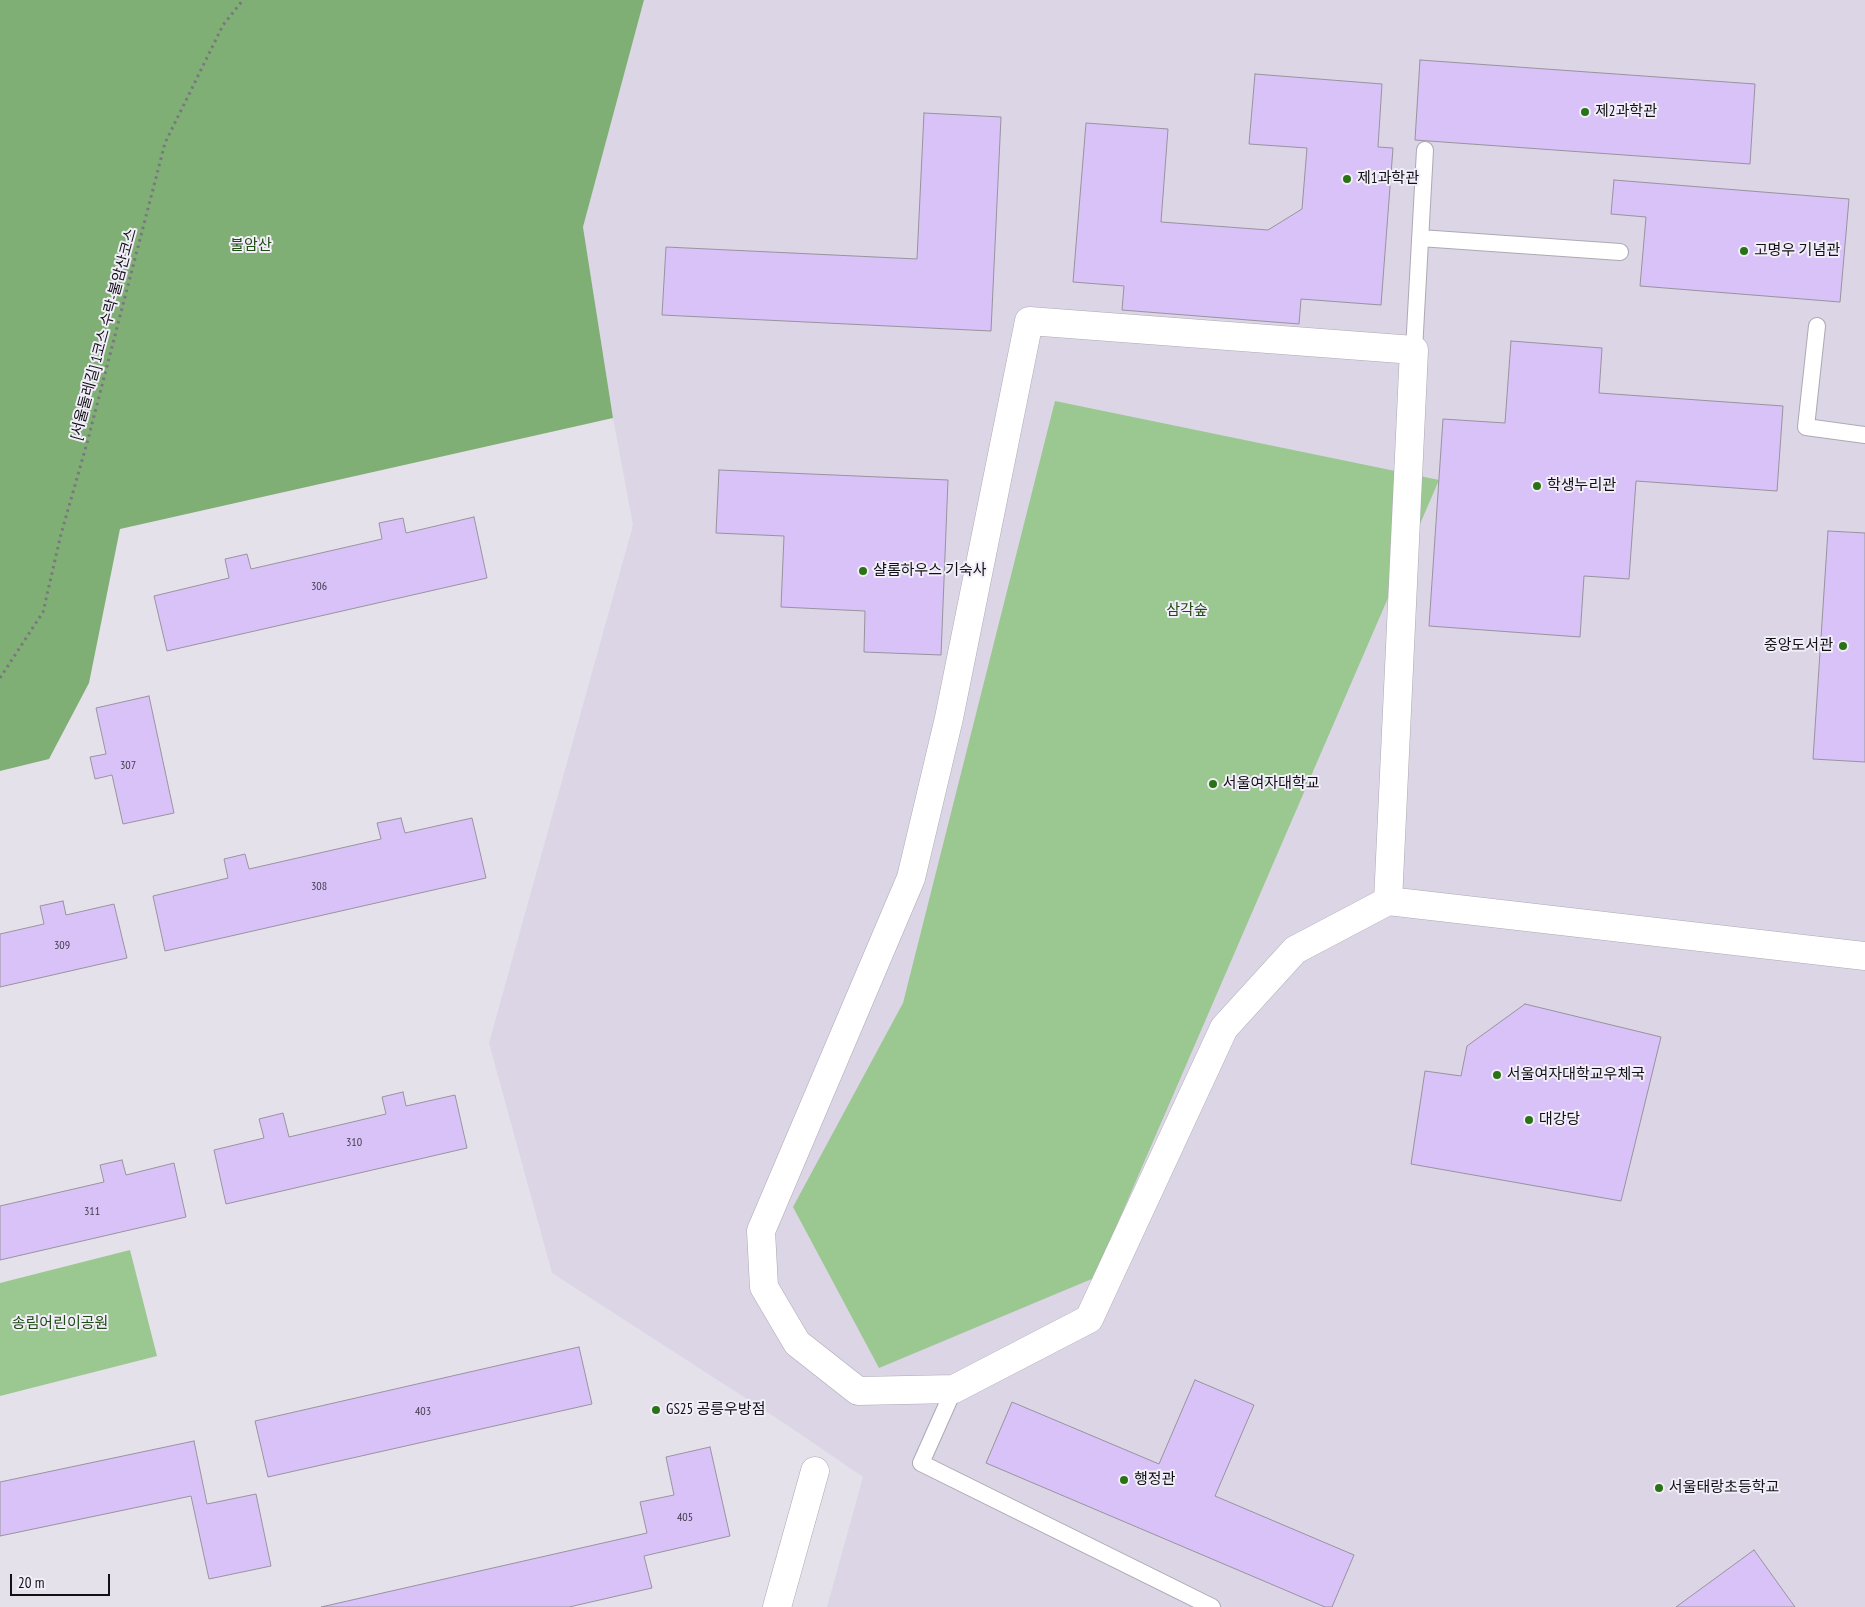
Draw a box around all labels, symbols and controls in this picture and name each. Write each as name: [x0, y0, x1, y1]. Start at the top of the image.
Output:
place label: 제2과학관: [1595, 103, 1657, 121]
marker: 제2과학관: [1579, 106, 1591, 118]
place label: 제1과학관: [1357, 170, 1419, 188]
marker: 제1과학관: [1341, 173, 1353, 185]
street label: [서울둘레길] 1코스 수락-불암산코스: [67, 226, 141, 442]
park label: 불암산: [230, 237, 272, 255]
place label: 고명우 기념관: [1754, 242, 1840, 260]
marker: 고명우 기념관: [1738, 245, 1750, 257]
place label: 학생누리관: [1547, 477, 1616, 495]
marker: 학생누리관: [1531, 480, 1543, 492]
place label: 샬롬하우스 기숙사: [873, 562, 987, 580]
marker: 샬롬하우스 기숙사: [857, 565, 869, 577]
house number: 306: [311, 580, 327, 594]
park label: 삼각숲: [1166, 602, 1208, 620]
place label: 중앙도서관: [1764, 637, 1833, 655]
marker: 중앙도서관: [1837, 640, 1849, 652]
house number: 307: [120, 759, 136, 773]
place label: 서울여자대학교: [1223, 775, 1320, 793]
marker: 서울여자대학교: [1207, 778, 1219, 790]
house number: 308: [311, 880, 327, 894]
house number: 309: [54, 939, 70, 953]
place label: 서울여자대학교우체국: [1507, 1066, 1645, 1084]
marker: 서울여자대학교우체국: [1491, 1069, 1503, 1081]
place label: 대강당: [1539, 1111, 1580, 1129]
marker: 대강당: [1523, 1114, 1535, 1126]
house number: 310: [346, 1136, 362, 1150]
house number: 311: [84, 1205, 100, 1219]
park label: 송림어린이공원: [12, 1315, 108, 1333]
place label: GS25 공릉우방점: [666, 1401, 765, 1419]
marker: GS25 공릉우방점: [650, 1404, 662, 1416]
house number: 403: [415, 1405, 431, 1419]
place label: 행정관: [1134, 1471, 1175, 1489]
marker: 행정관: [1118, 1474, 1130, 1486]
place label: 서울태랑초등학교: [1669, 1479, 1779, 1497]
marker: 서울태랑초등학교: [1653, 1482, 1665, 1494]
house number: 405: [677, 1511, 693, 1525]
scale bar: [12, 1564, 112, 1596]
text: 20 m: [18, 1573, 44, 1592]

